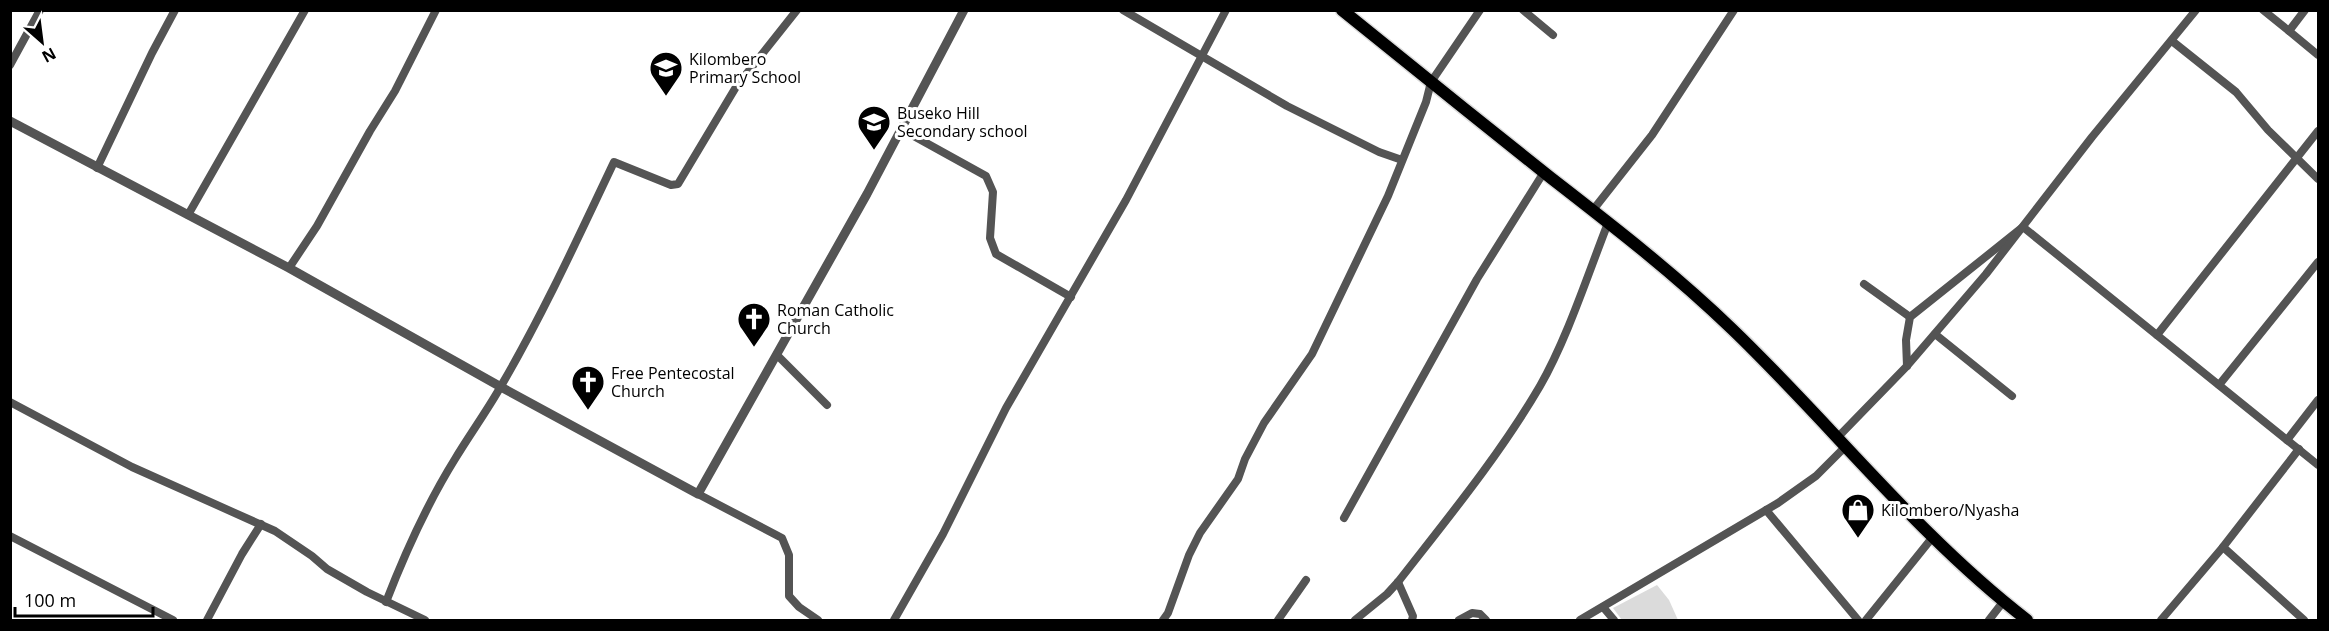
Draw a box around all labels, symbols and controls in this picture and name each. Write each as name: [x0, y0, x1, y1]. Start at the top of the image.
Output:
north arrow: [12, 12, 72, 72]
text: N: [38, 42, 60, 68]
place label: Kilombero Primary School: [689, 48, 801, 88]
school or university icon: Kilombero Primary School: [648, 50, 684, 97]
place label: Buseko Hill Secondary school: [897, 102, 1028, 142]
school or university icon: Buseko Hill Secondary school: [856, 104, 892, 151]
place label: Roman Catholic Church: [777, 299, 894, 339]
church icon: Roman Catholic Church: [736, 301, 772, 348]
place label: Free Pentecostal Church: [611, 362, 735, 402]
church icon: Free Pentecostal Church: [570, 364, 606, 411]
shop icon: Kilombero/Nyasha: [1840, 492, 1876, 539]
place label: Kilombero/Nyasha: [1881, 499, 2019, 521]
scale bar: [15, 580, 153, 618]
text: 100 m: [24, 588, 76, 612]

